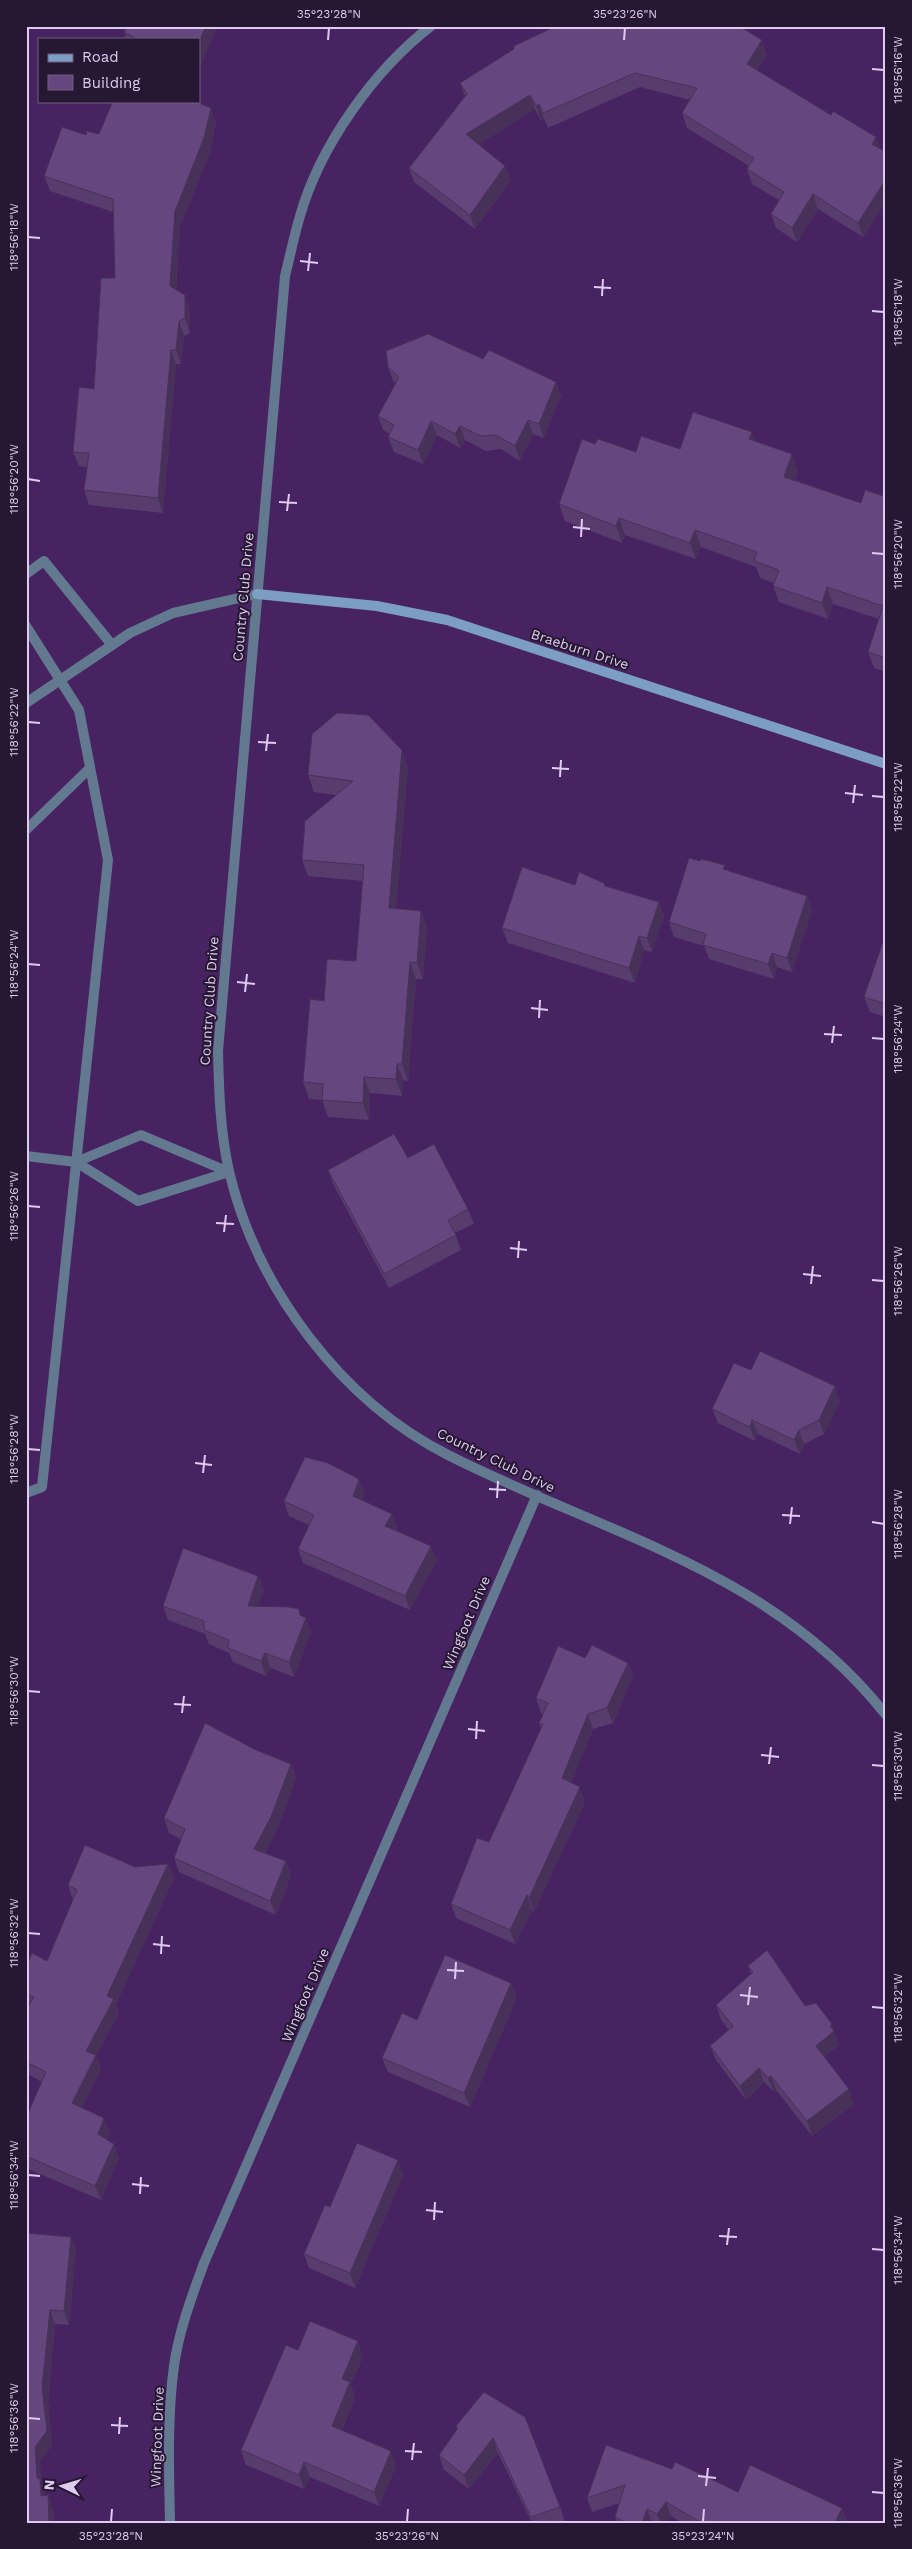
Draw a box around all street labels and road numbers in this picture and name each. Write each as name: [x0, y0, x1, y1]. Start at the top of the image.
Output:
street label: Country Club Drive: [229, 532, 257, 662]
street label: Braeburn Drive: [529, 626, 631, 672]
street label: Country Club Drive: [197, 936, 221, 1066]
street label: Country Club Drive: [434, 1424, 558, 1496]
street label: Wingfoot Drive: [439, 1574, 493, 1672]
street label: Wingfoot Drive: [278, 1946, 332, 2044]
street label: Wingfoot Drive: [147, 2386, 167, 2488]

